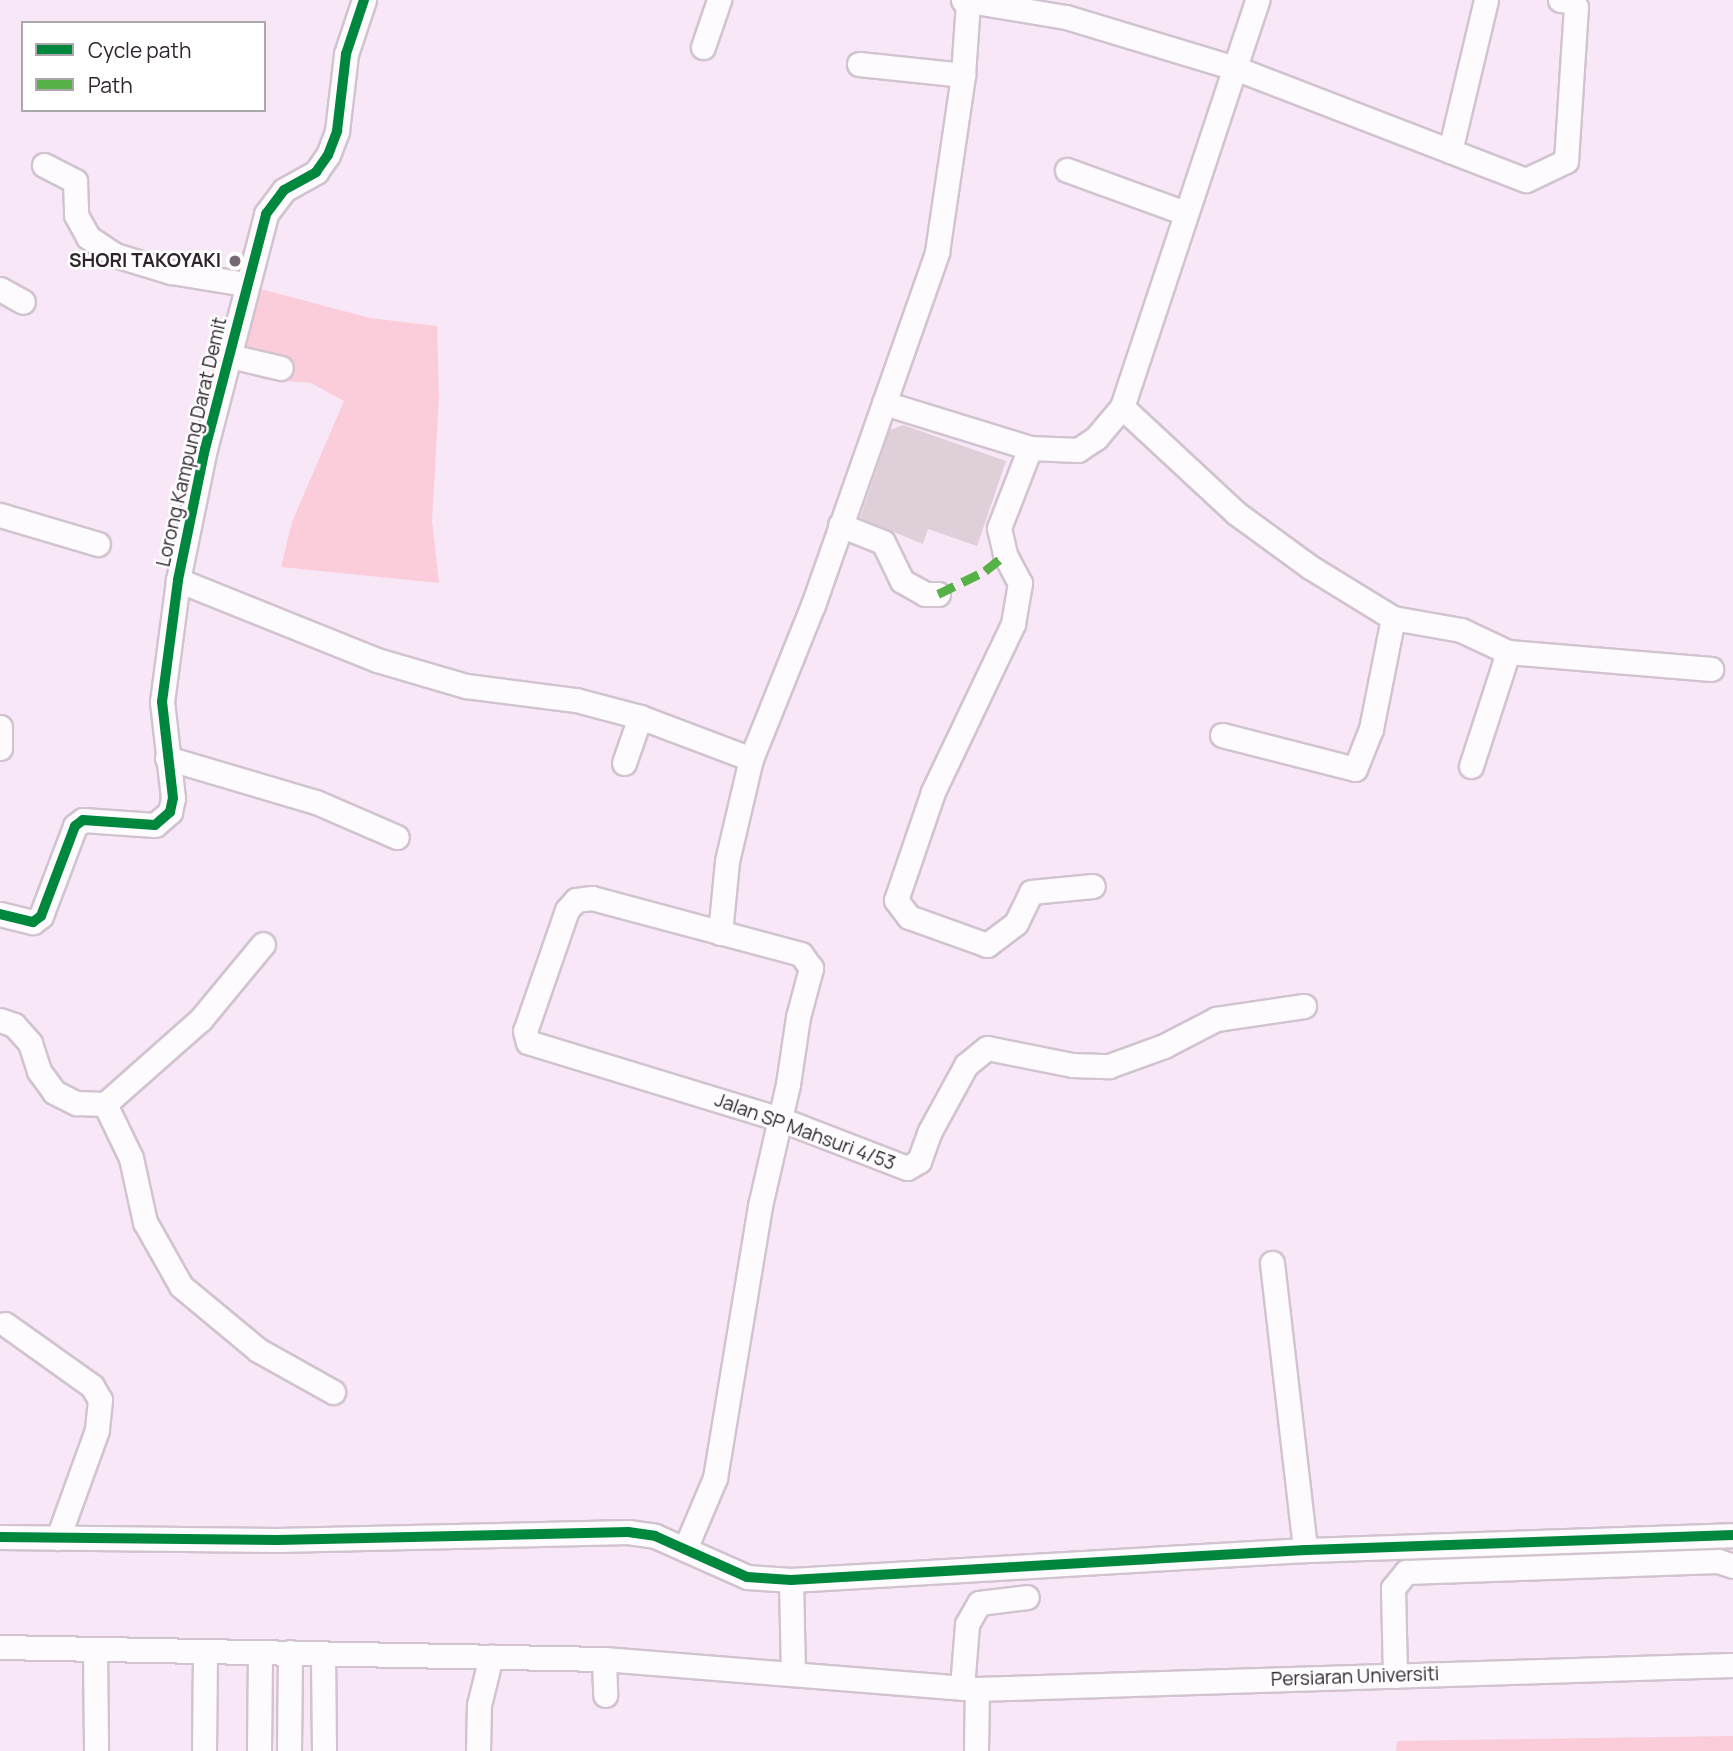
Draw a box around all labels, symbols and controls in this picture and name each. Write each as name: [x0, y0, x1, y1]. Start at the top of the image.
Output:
legend: [21, 21, 266, 112]
text: Cycle path: [88, 36, 191, 64]
text: Path: [88, 71, 133, 99]
place label: SHORI TAKOYAKI: [69, 250, 221, 272]
marker: SHORI TAKOYAKI: [227, 253, 243, 269]
street label: Lorong Kampung Darat Demit: [152, 315, 232, 569]
street label: Jalan SP Mahsuri 4/53: [712, 1089, 898, 1175]
street label: Persiaran Universiti: [1270, 1663, 1440, 1691]

